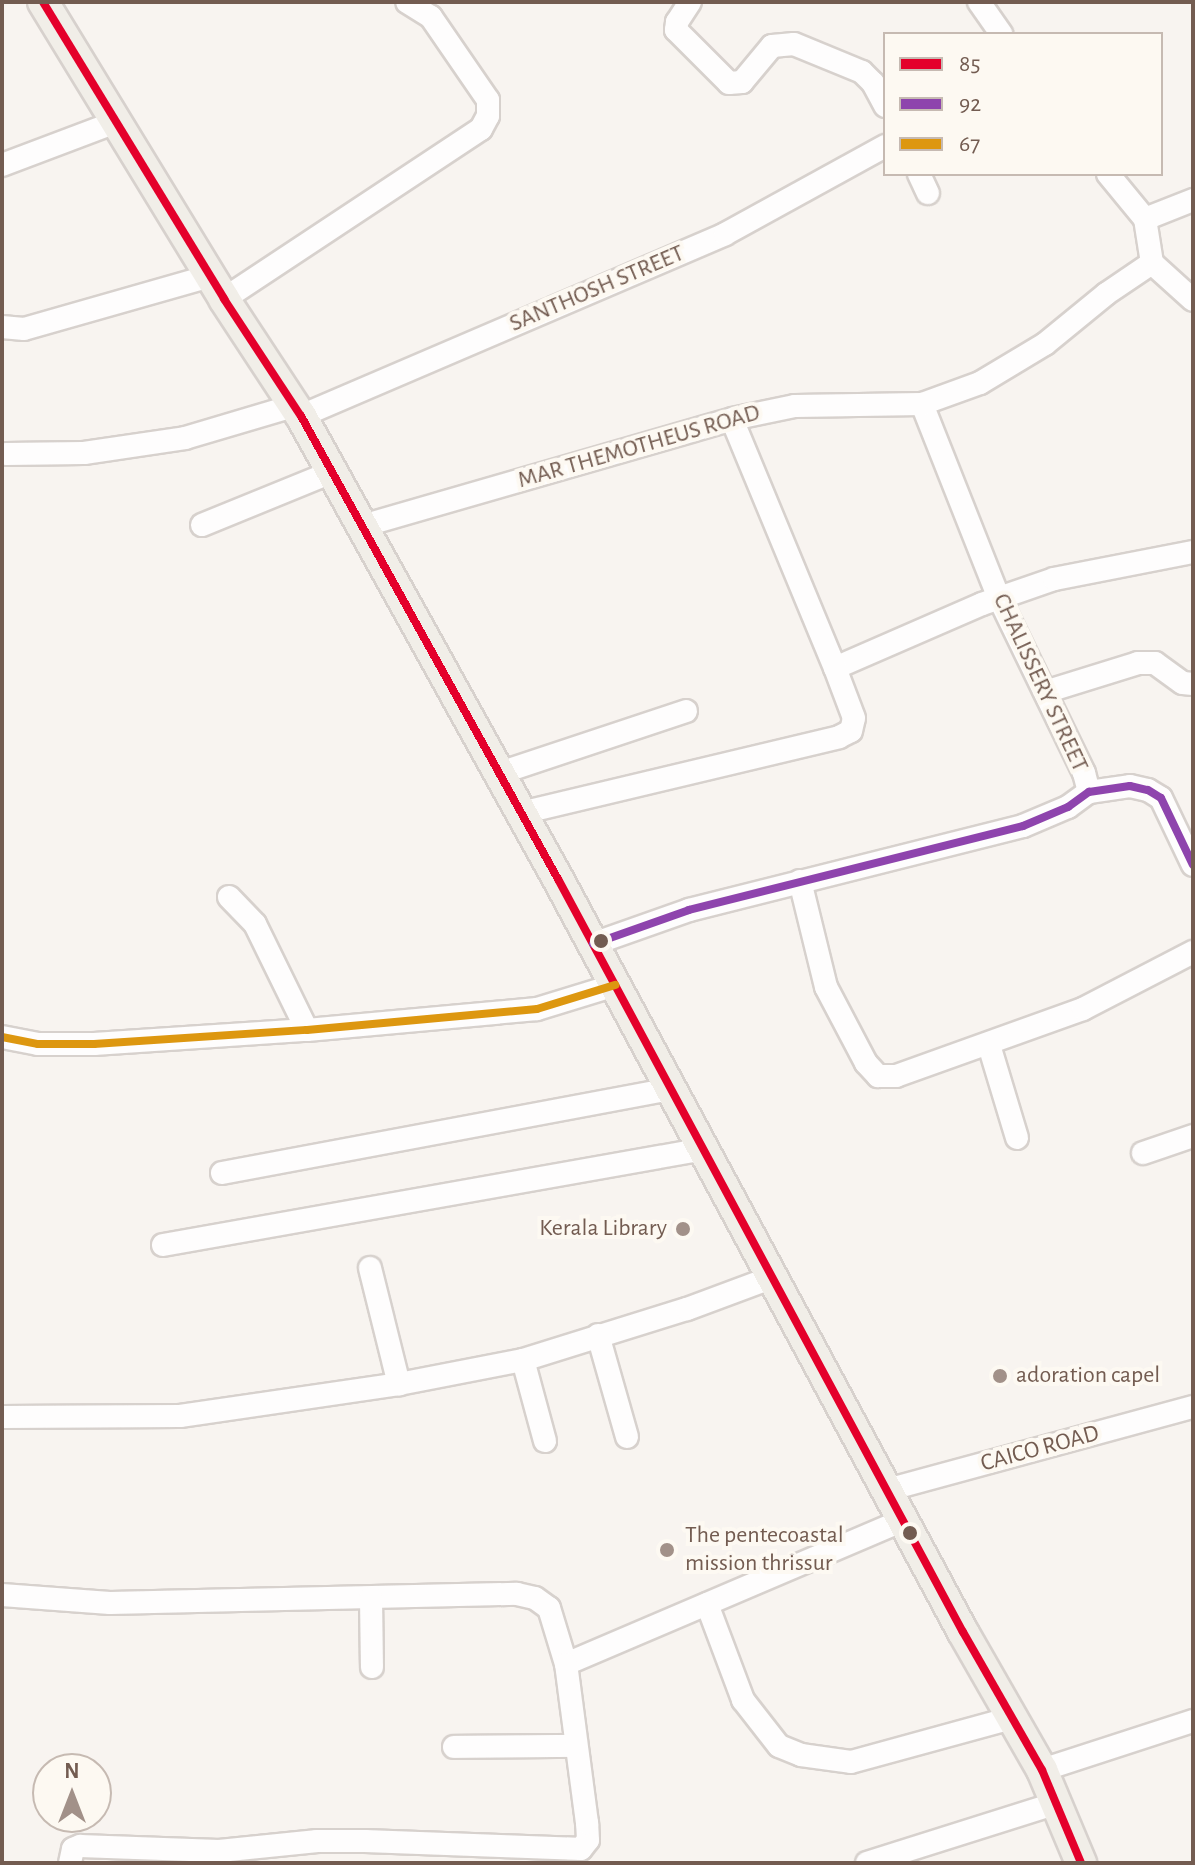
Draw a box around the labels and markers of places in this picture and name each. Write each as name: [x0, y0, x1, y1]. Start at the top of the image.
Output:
unlabelled marker: [593, 933, 609, 949]
place label: Kerala Library: [539, 1215, 667, 1243]
marker: Kerala Library: [674, 1220, 692, 1238]
place label: adoration capel: [1016, 1362, 1160, 1390]
marker: adoration capel: [991, 1367, 1009, 1385]
place label: The pentecoastal mission thrissur: [685, 1522, 844, 1578]
unlabelled marker: [902, 1525, 918, 1541]
marker: The pentecoastal mission thrissur: [656, 1539, 678, 1561]

